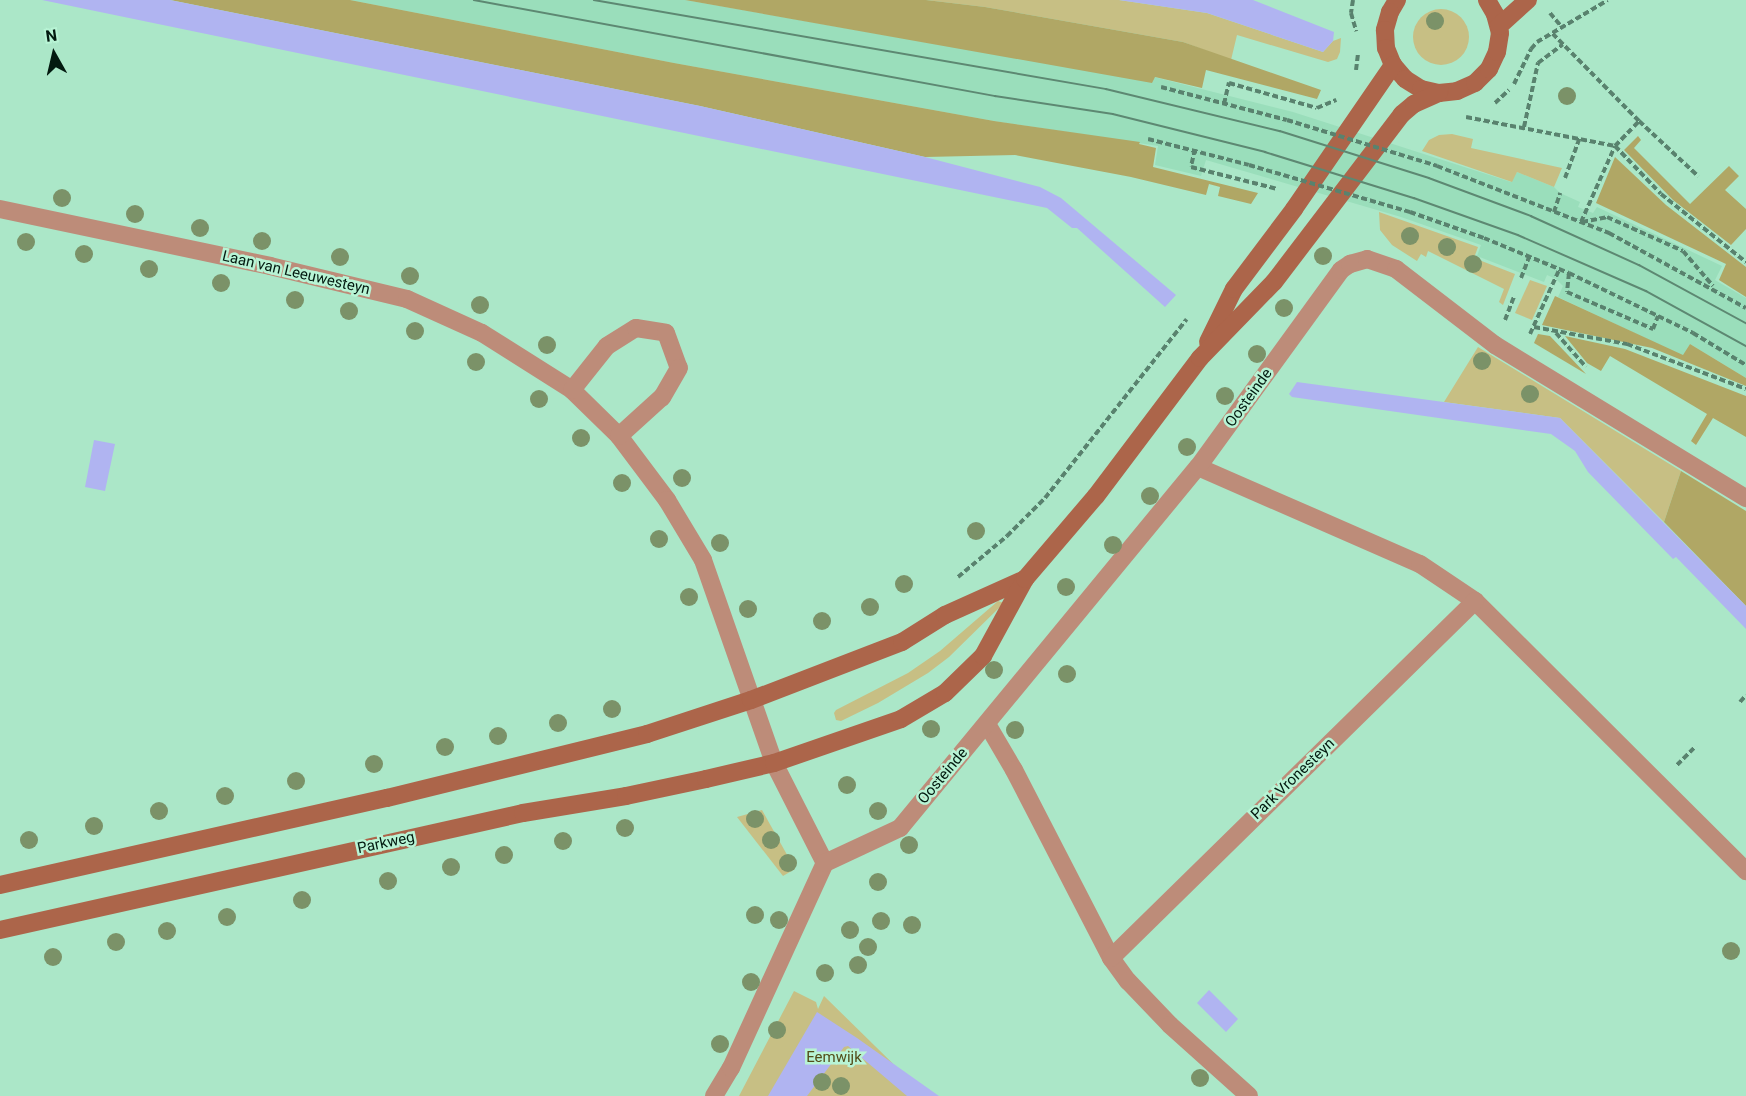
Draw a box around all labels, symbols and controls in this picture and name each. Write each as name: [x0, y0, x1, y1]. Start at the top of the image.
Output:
north arrow: [24, 24, 84, 84]
text: N: [45, 25, 58, 46]
street label: Laan van Leeuwesteyn: [220, 247, 372, 299]
street label: Oosteinde: [1222, 365, 1276, 431]
street label: Park Vronesteyn: [1248, 735, 1338, 823]
street label: Oosteinde: [914, 744, 972, 808]
street label: Parkweg: [356, 828, 416, 858]
park label: Eemwijk: [806, 1049, 862, 1067]

